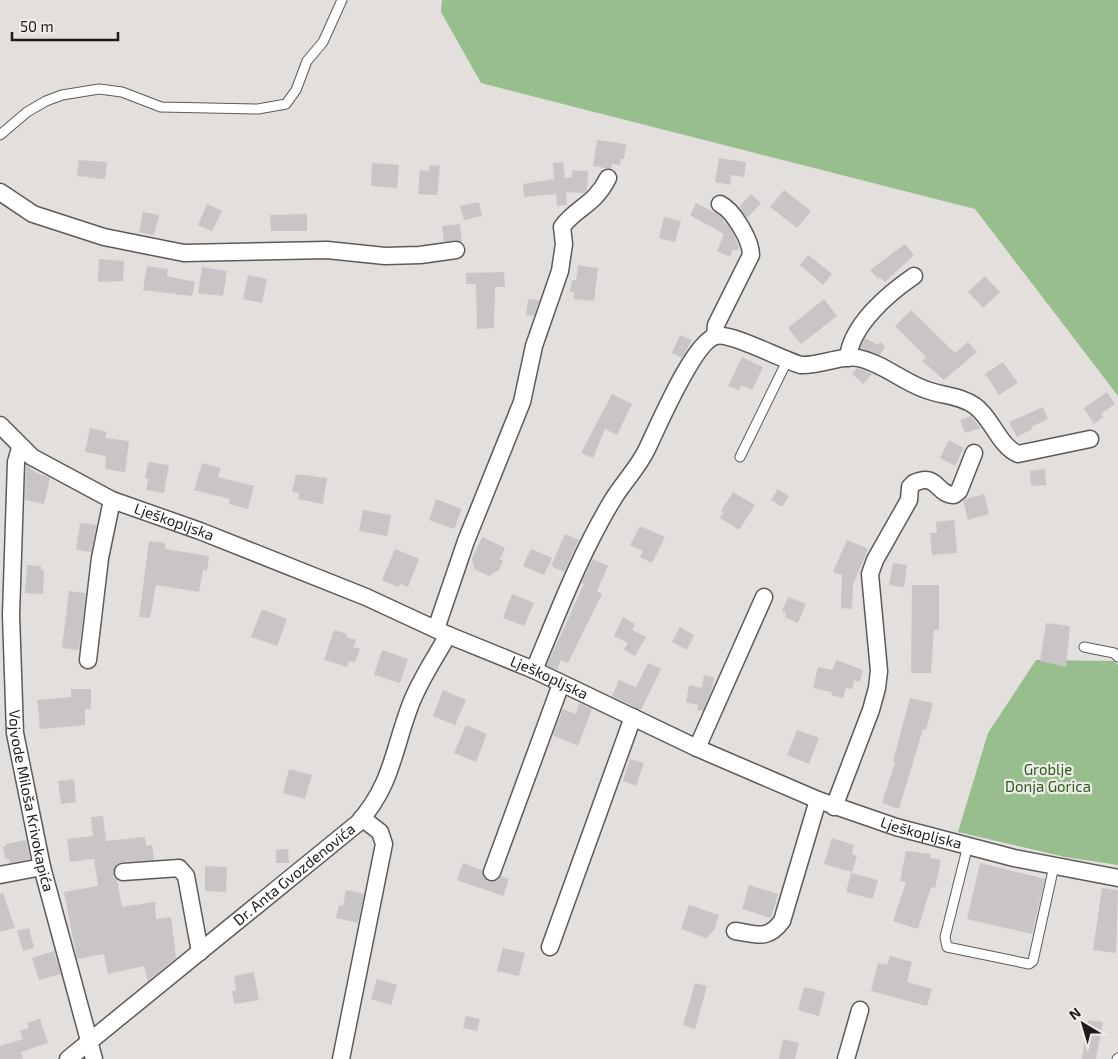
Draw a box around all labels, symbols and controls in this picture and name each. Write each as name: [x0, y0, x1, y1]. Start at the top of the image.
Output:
scale bar: [12, 10, 119, 42]
text: 50 m: [20, 17, 54, 35]
street label: Lješkopljska: [132, 499, 217, 544]
street label: Lješkopljska: [508, 651, 591, 702]
street label: Vojvode Miloša Krivokapića: [6, 709, 58, 894]
park label: Groblje Donja Gorica: [1005, 760, 1091, 796]
street label: Lješkopljska: [878, 812, 964, 852]
street label: Dr. Anta Gvozdenovića: [229, 819, 358, 929]
north arrow: [1058, 999, 1108, 1049]
text: N: [1065, 1004, 1084, 1023]

